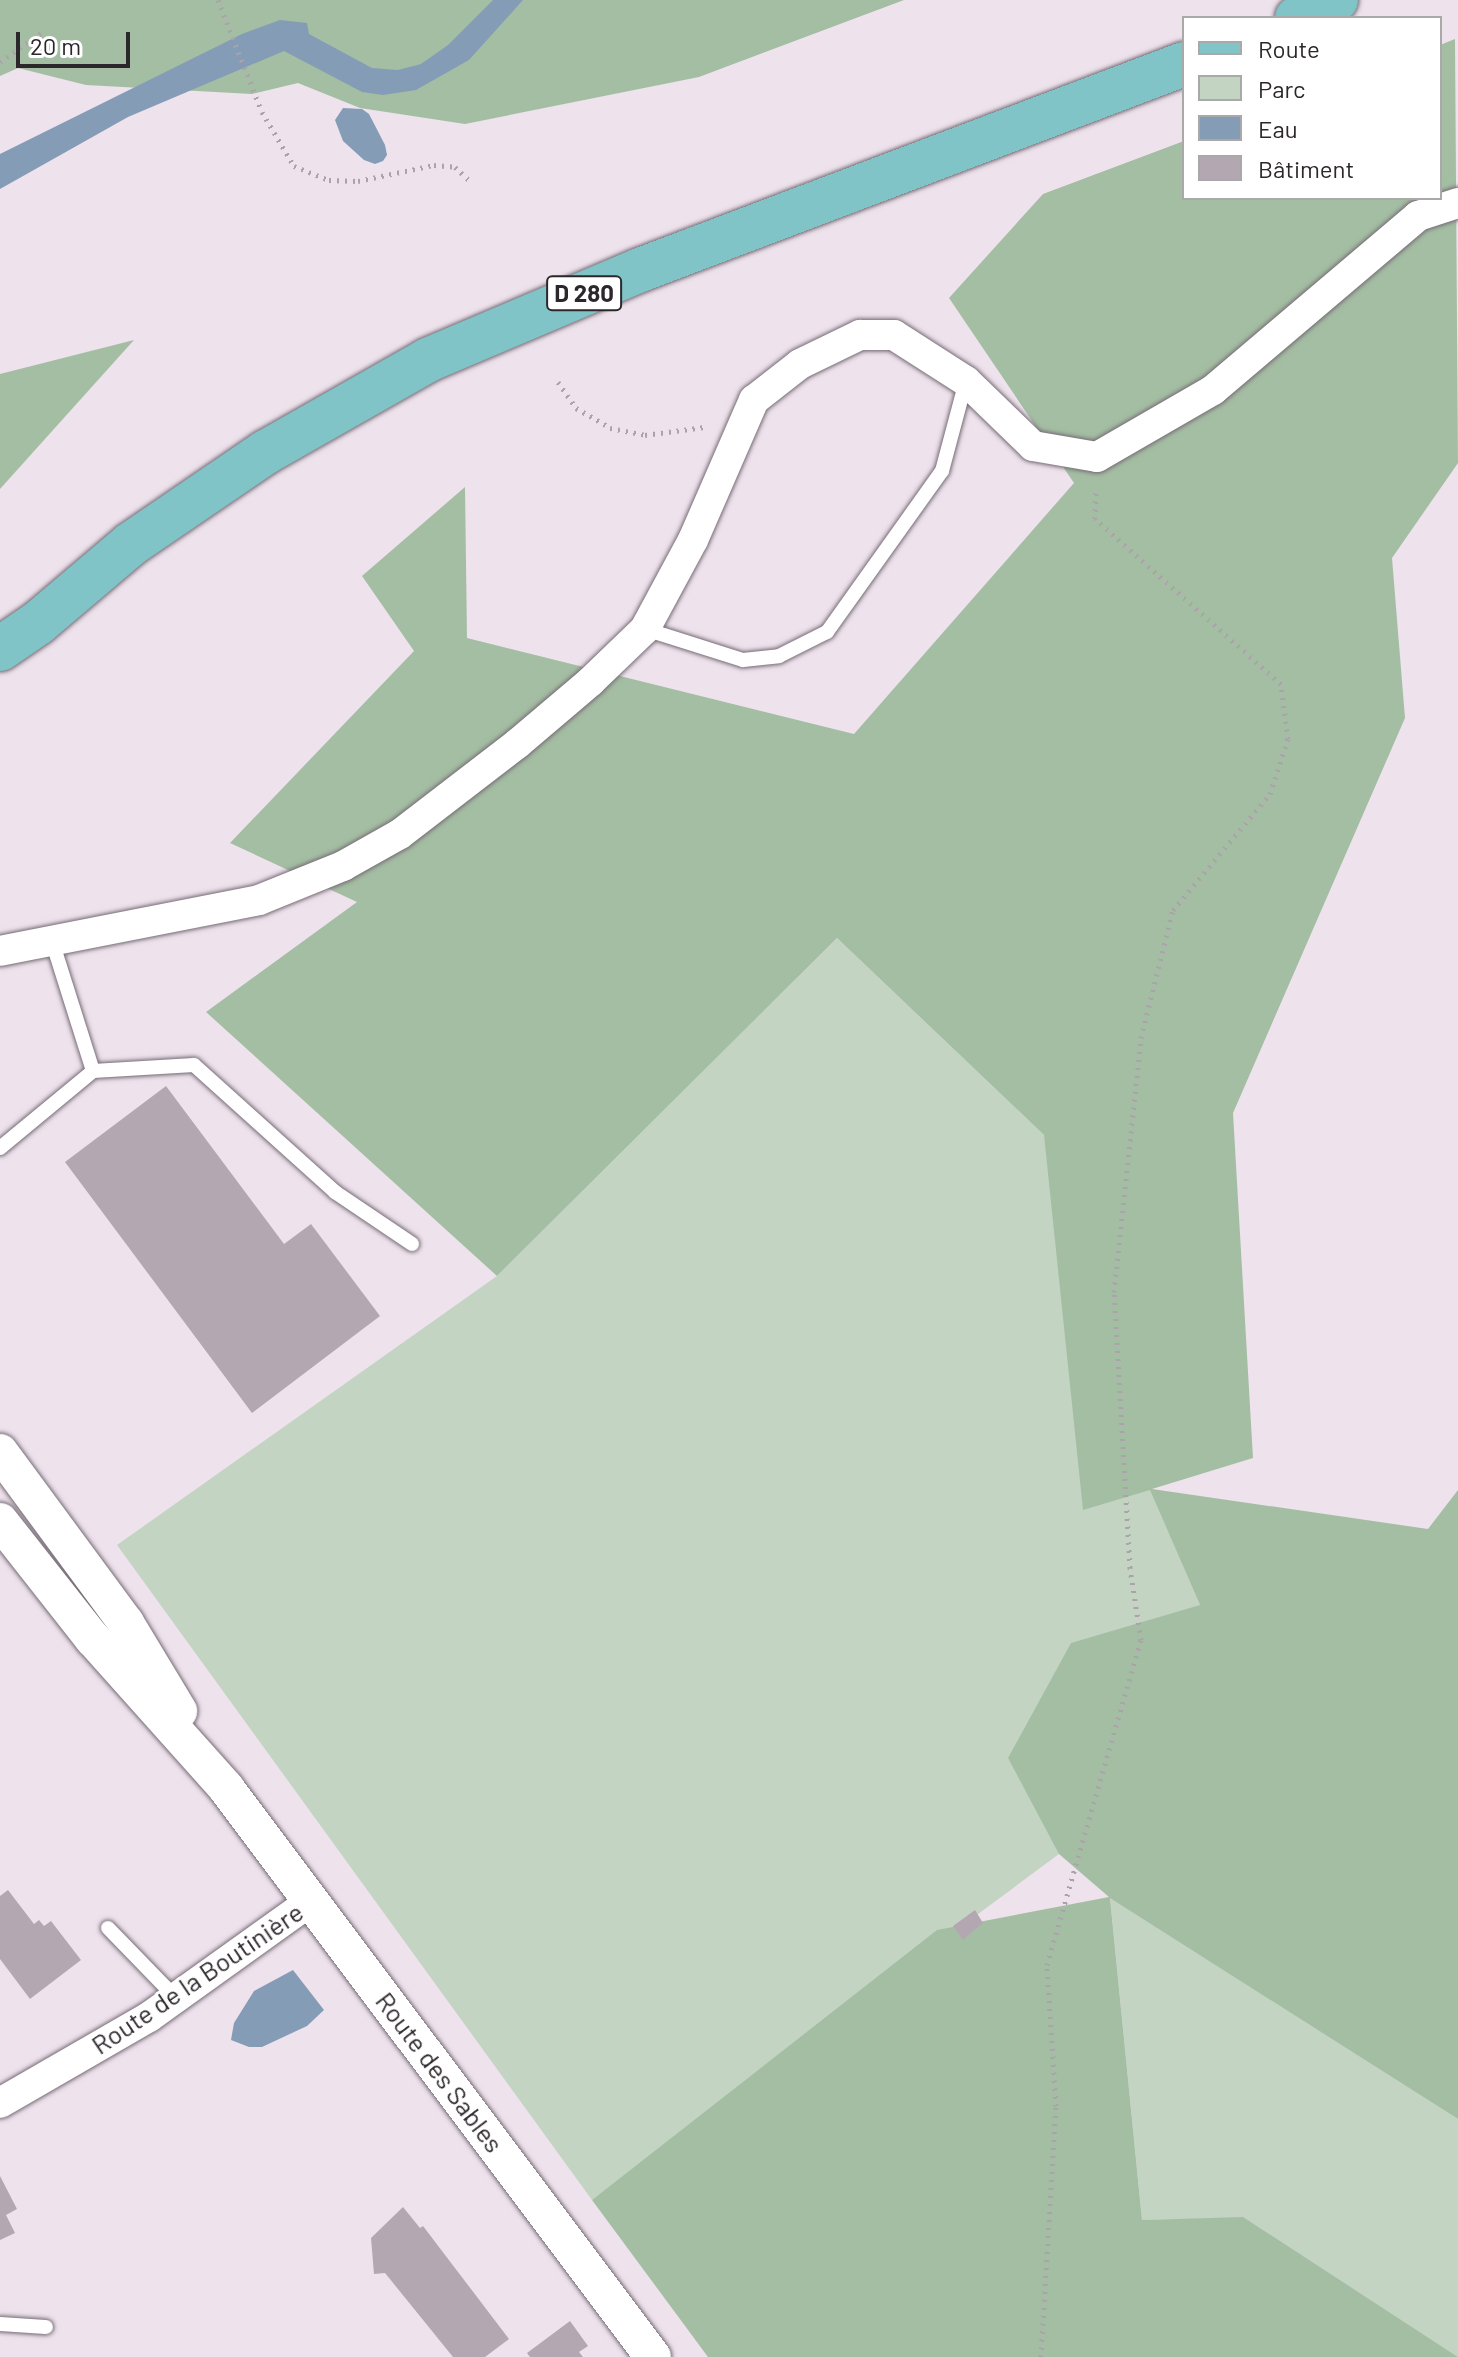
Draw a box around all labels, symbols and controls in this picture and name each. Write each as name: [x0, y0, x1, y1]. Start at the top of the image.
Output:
scale bar: [20, 16, 134, 66]
legend: [1182, 16, 1442, 200]
text: 20 m: [30, 31, 81, 60]
text: Route: [1258, 34, 1320, 63]
text: Parc: [1258, 74, 1306, 103]
text: Eau: [1258, 114, 1298, 143]
text: Bâtiment: [1258, 154, 1354, 183]
road number: D 280: [546, 273, 622, 313]
street label: Route de la Boutinière: [85, 1896, 309, 2060]
street label: Route des Sables: [370, 1986, 510, 2158]

